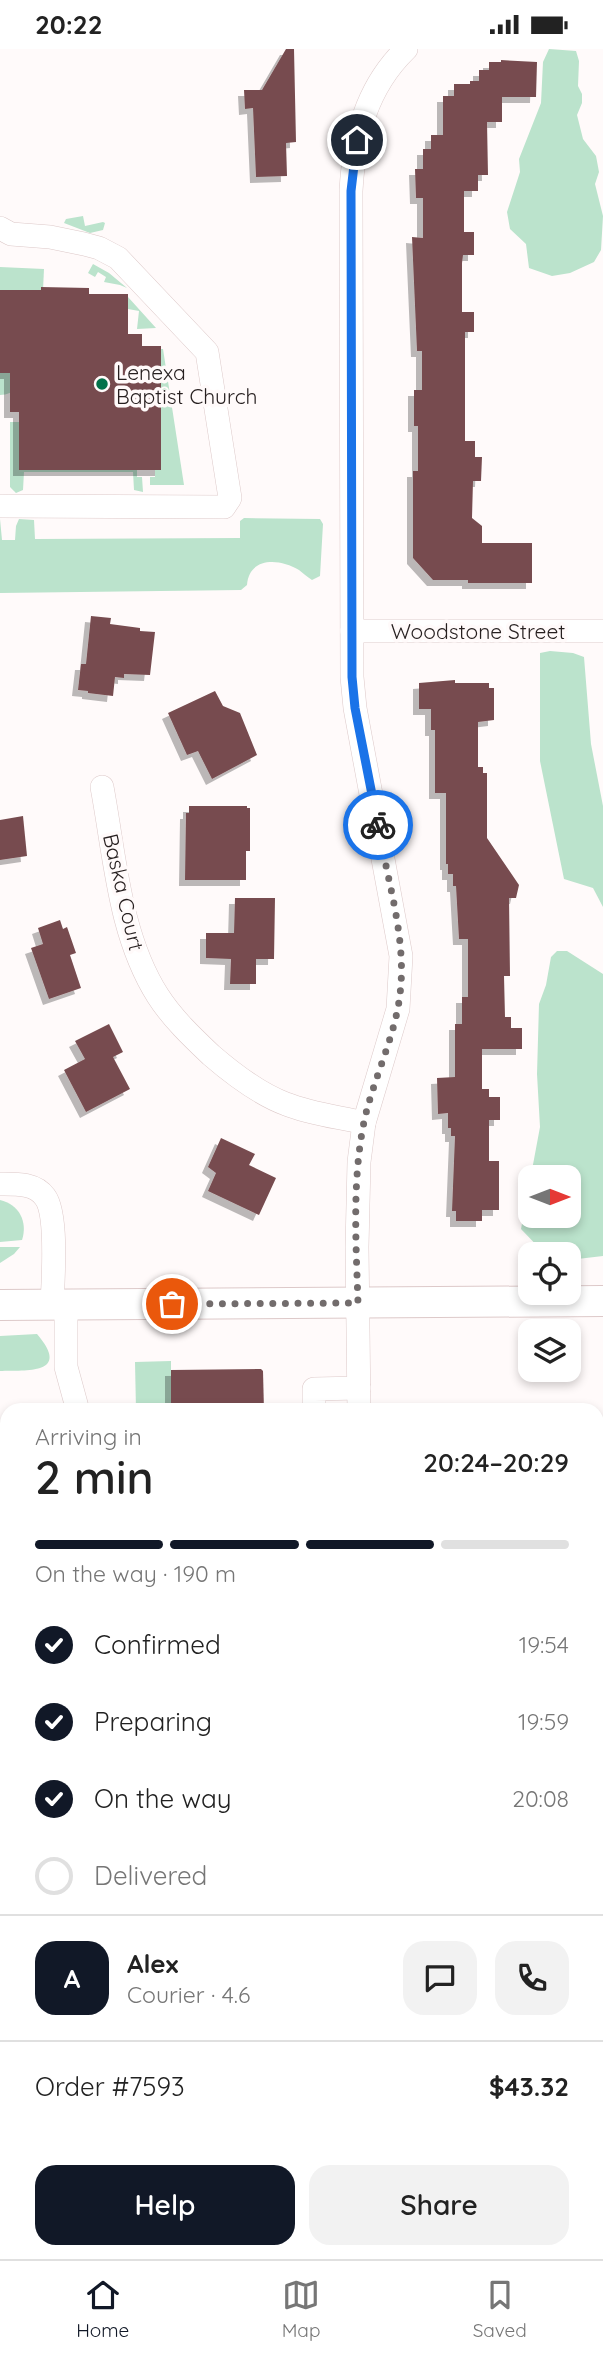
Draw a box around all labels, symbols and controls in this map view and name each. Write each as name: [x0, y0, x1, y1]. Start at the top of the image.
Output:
text: 20:22: [35, 8, 102, 41]
pin: [327, 110, 387, 170]
icon: home: [338, 121, 376, 159]
place label: Lenexa Baptist Church: [116, 359, 257, 409]
marker: Lenexa Baptist Church: [94, 376, 110, 392]
street label: Woodstone Street: [391, 618, 565, 644]
courier: [343, 790, 413, 860]
icon: bike: [359, 806, 397, 844]
street label: Baska Court: [98, 831, 150, 953]
north arrow: [518, 1165, 581, 1229]
map controls: [518, 1165, 581, 1382]
button: locate: [518, 1242, 581, 1305]
pin: [142, 1274, 202, 1334]
icon: bag: [153, 1285, 191, 1323]
button: layers: [518, 1319, 581, 1382]
text: Arriving in: [35, 1422, 142, 1451]
text: 20:24–20:29: [423, 1446, 569, 1479]
text: 2 min: [35, 1448, 154, 1506]
text: On the way · 190 m: [35, 1559, 236, 1588]
icon: check: [35, 1626, 73, 1664]
text: Confirmed: [94, 1628, 221, 1661]
text: 19:54: [519, 1630, 569, 1659]
icon: check: [35, 1703, 73, 1741]
text: Preparing: [94, 1705, 212, 1738]
text: 19:59: [518, 1707, 569, 1736]
icon: check: [35, 1780, 73, 1818]
text: On the way: [94, 1782, 232, 1815]
text: 20:08: [512, 1784, 569, 1813]
text: Delivered: [94, 1859, 207, 1892]
button: chat: [403, 1941, 477, 2015]
button: phone: [495, 1941, 569, 2015]
text: Alex: [127, 1947, 178, 1980]
text: A: [64, 1962, 80, 1995]
text: Courier · 4.6: [127, 1980, 250, 2009]
text: Order #7593: [35, 2070, 185, 2103]
text: $43.32: [489, 2070, 569, 2103]
button: Help: [35, 2165, 295, 2245]
button: Share: [309, 2165, 569, 2245]
tab: Home: [76, 2276, 129, 2342]
tab: Map: [282, 2276, 320, 2342]
tab: Saved: [473, 2276, 527, 2342]

